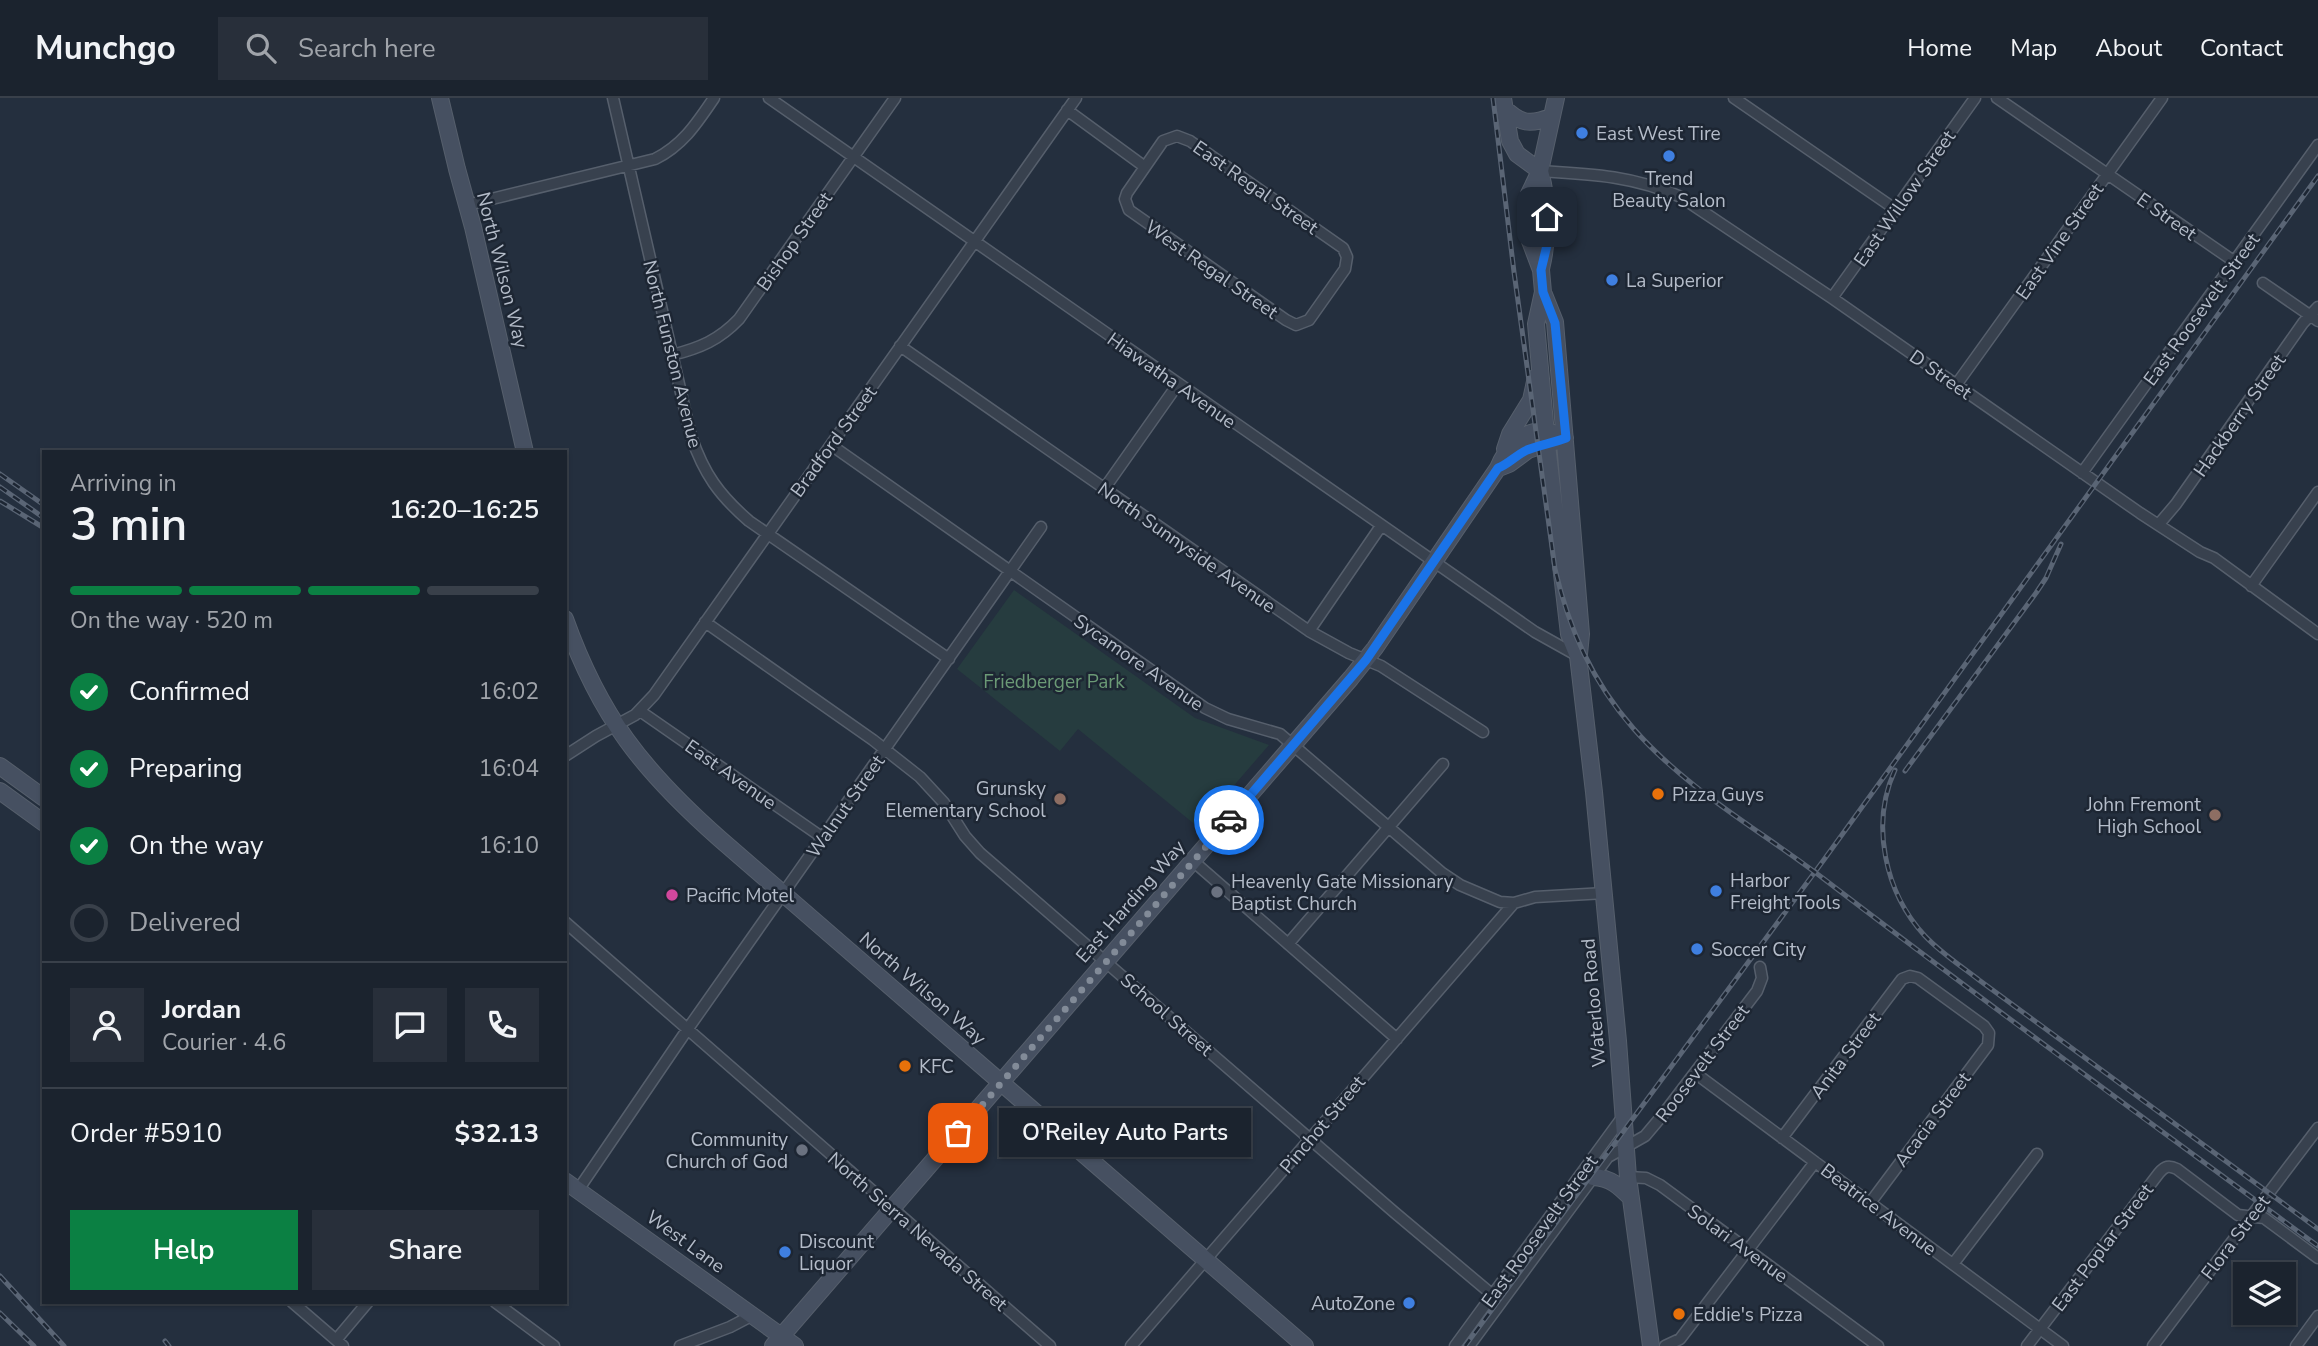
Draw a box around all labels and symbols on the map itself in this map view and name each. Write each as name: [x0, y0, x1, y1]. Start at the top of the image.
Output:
place label: East West Tire: [1596, 121, 1721, 147]
marker: East West Tire: [1574, 125, 1590, 141]
street label: East Willow Street: [1848, 125, 1962, 272]
street label: East Regal Street: [1187, 135, 1324, 241]
marker: Trend Beauty Salon: [1661, 148, 1677, 164]
place label: Trend Beauty Salon: [1612, 166, 1726, 214]
street label: East Vine Street: [2010, 178, 2110, 305]
street label: Bishop Street: [751, 187, 839, 296]
pin: [1517, 187, 1577, 247]
street label: E Street: [2131, 187, 2202, 247]
street label: North Wilson Way: [470, 189, 534, 351]
street label: West Regal Street: [1140, 214, 1283, 326]
street label: East Roosevelt Street: [2138, 228, 2266, 391]
street label: North Funston Avenue: [636, 258, 708, 451]
place label: La Superior: [1626, 268, 1724, 294]
marker: La Superior: [1604, 272, 1620, 288]
street label: Hiawatha Avenue: [1102, 327, 1241, 435]
street label: D Street: [1904, 344, 1977, 406]
street label: Hackberry Street: [2188, 349, 2292, 482]
street label: Bradford Street: [785, 380, 883, 503]
street label: North Sunnyside Avenue: [1092, 476, 1281, 619]
street label: Sycamore Avenue: [1068, 608, 1209, 717]
park label: Friedberger Park: [983, 669, 1125, 695]
street label: East Avenue: [679, 734, 781, 816]
street label: Walnut Street: [801, 750, 891, 863]
place label: Grunsky Elementary School: [885, 776, 1046, 824]
place label: Pizza Guys: [1672, 782, 1764, 808]
courier: [1194, 785, 1264, 855]
marker: Pizza Guys: [1650, 786, 1666, 802]
marker: Grunsky Elementary School: [1052, 791, 1068, 807]
place label: John Fremont High School: [2086, 792, 2201, 840]
marker: John Fremont High School: [2207, 807, 2223, 823]
street label: East Harding Way: [1070, 835, 1191, 969]
place label: Harbor Freight Tools: [1730, 868, 1841, 916]
place label: Heavenly Gate Missionary Baptist Church: [1231, 869, 1454, 917]
place label: Pacific Motel: [686, 883, 795, 909]
marker: Harbor Freight Tools: [1708, 883, 1724, 899]
marker: Heavenly Gate Missionary Baptist Church: [1209, 884, 1225, 900]
marker: Pacific Motel: [664, 887, 680, 903]
street label: North Wilson Way: [853, 926, 991, 1051]
street label: Waterloo Road: [1575, 937, 1613, 1068]
place label: Soccer City: [1711, 937, 1806, 963]
marker: Soccer City: [1689, 941, 1705, 957]
street label: School Street: [1115, 967, 1218, 1062]
street label: Roosevelt Street: [1650, 999, 1756, 1128]
street label: Anita Street: [1805, 1007, 1887, 1104]
place label: KFC: [919, 1054, 954, 1080]
marker: KFC: [897, 1058, 913, 1074]
street label: Acacia Street: [1889, 1067, 1977, 1172]
street label: Pinchot Street: [1274, 1070, 1372, 1179]
pin: [928, 1103, 988, 1163]
callout: O'Reiley Auto Parts: [1000, 1108, 1252, 1158]
place label: Community Church of God: [665, 1127, 788, 1175]
marker: Community Church of God: [794, 1142, 810, 1158]
street label: North Sierra Nevada Street: [822, 1146, 1013, 1317]
street label: East Roosevelt Street: [1476, 1150, 1604, 1313]
street label: Beatrice Avenue: [1815, 1158, 1942, 1262]
street label: East Poplar Street: [2046, 1178, 2160, 1317]
street label: Flora Street: [2195, 1190, 2276, 1285]
street label: Solari Avenue: [1682, 1198, 1793, 1289]
street label: West Lane: [641, 1204, 730, 1279]
place label: Discount Liquor: [799, 1229, 874, 1277]
marker: Discount Liquor: [777, 1244, 793, 1260]
place label: AutoZone: [1311, 1291, 1395, 1317]
marker: AutoZone: [1401, 1295, 1417, 1311]
place label: Eddie's Pizza: [1693, 1302, 1803, 1328]
marker: Eddie's Pizza: [1671, 1306, 1687, 1322]

